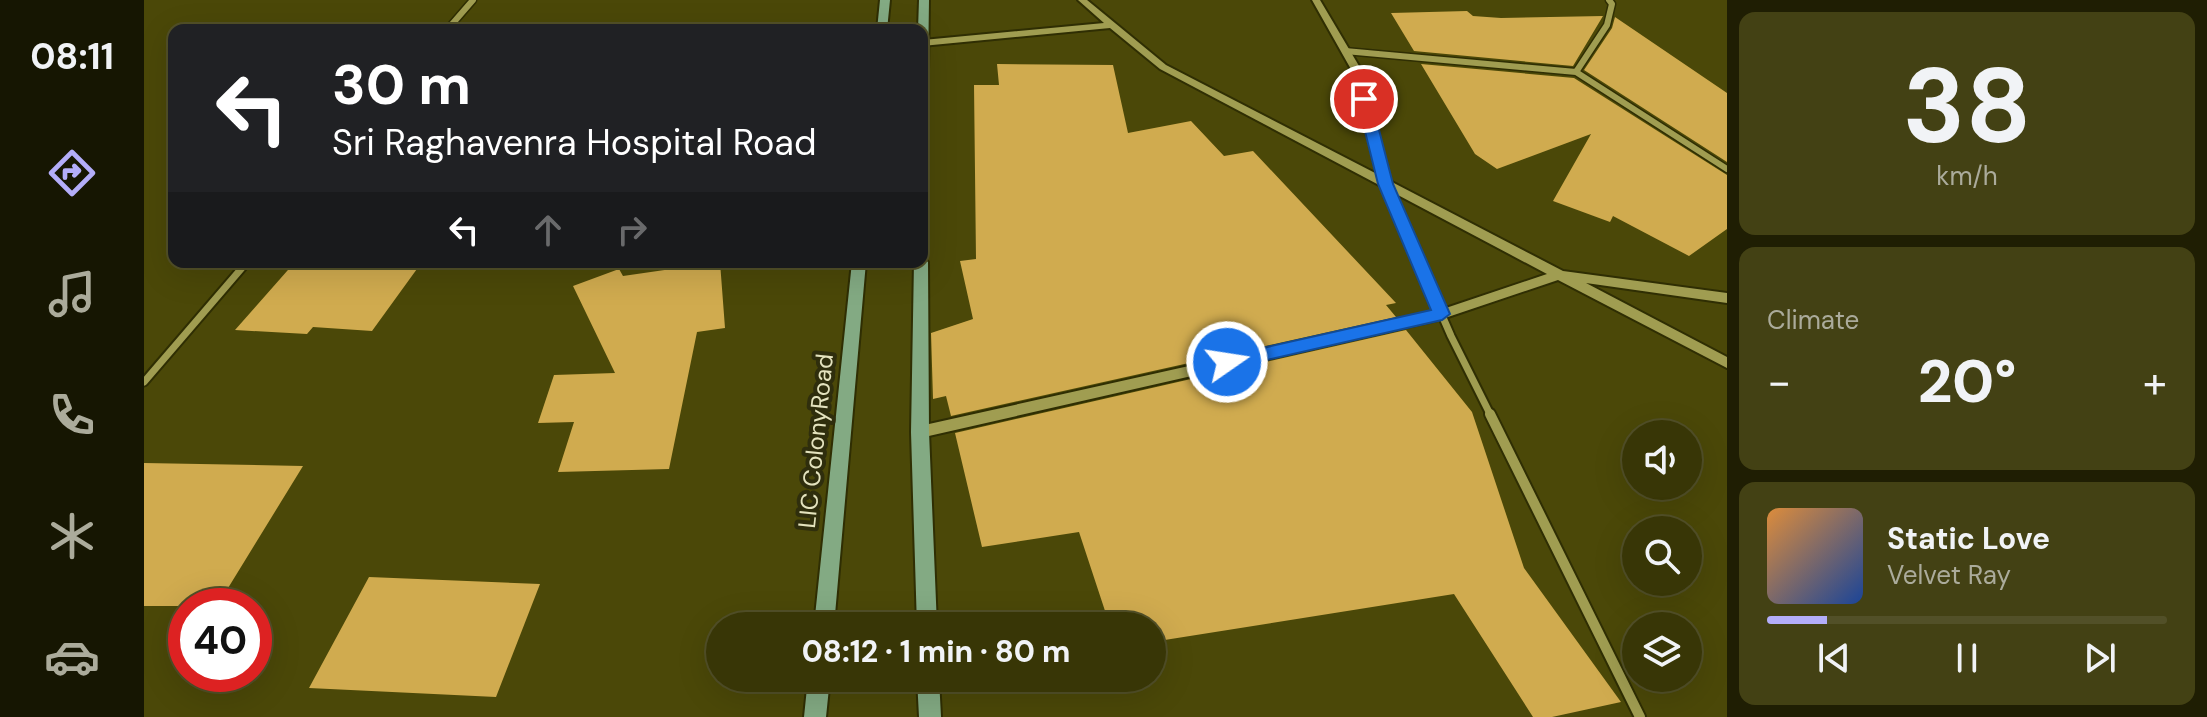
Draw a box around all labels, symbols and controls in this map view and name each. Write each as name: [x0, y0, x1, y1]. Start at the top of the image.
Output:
text: 08:11: [30, 33, 114, 80]
text: 38: [1903, 39, 2031, 174]
text: 30 m: [332, 48, 471, 121]
icon: left: [200, 56, 304, 160]
pin: [1330, 65, 1398, 133]
icon: arrive: [1342, 77, 1386, 121]
text: Sri Raghavenra Hospital Road: [332, 119, 816, 166]
icon: directions: [44, 145, 100, 201]
text: km/h: [1936, 159, 1998, 193]
icon: left: [442, 208, 486, 252]
icon: ahead: [526, 208, 570, 252]
icon: right: [610, 208, 654, 252]
icon: music: [44, 266, 100, 322]
text: Climate: [1767, 303, 1859, 337]
position arrow: [1185, 320, 1269, 404]
text: 20°: [1918, 342, 2016, 421]
street label: LIC ColonyRoad: [791, 352, 840, 530]
text: −: [1767, 353, 1791, 411]
text: +: [2143, 353, 2167, 411]
icon: phone: [44, 387, 100, 443]
map controls: [1622, 420, 1702, 692]
button: sound: [1622, 420, 1702, 500]
icon: climate: [44, 508, 100, 564]
button: search: [1622, 516, 1702, 596]
text: Static Love: [1887, 519, 2050, 558]
text: Velvet Ray: [1887, 558, 2011, 592]
speed limit sign: 40: [168, 588, 272, 692]
button: layers: [1622, 612, 1702, 692]
icon: car: [44, 629, 100, 685]
text: 08:12 · 1 min · 80 m: [802, 632, 1070, 671]
icon: previous: [1812, 636, 1856, 680]
icon: pause: [1945, 636, 1989, 680]
icon: next: [2078, 636, 2122, 680]

